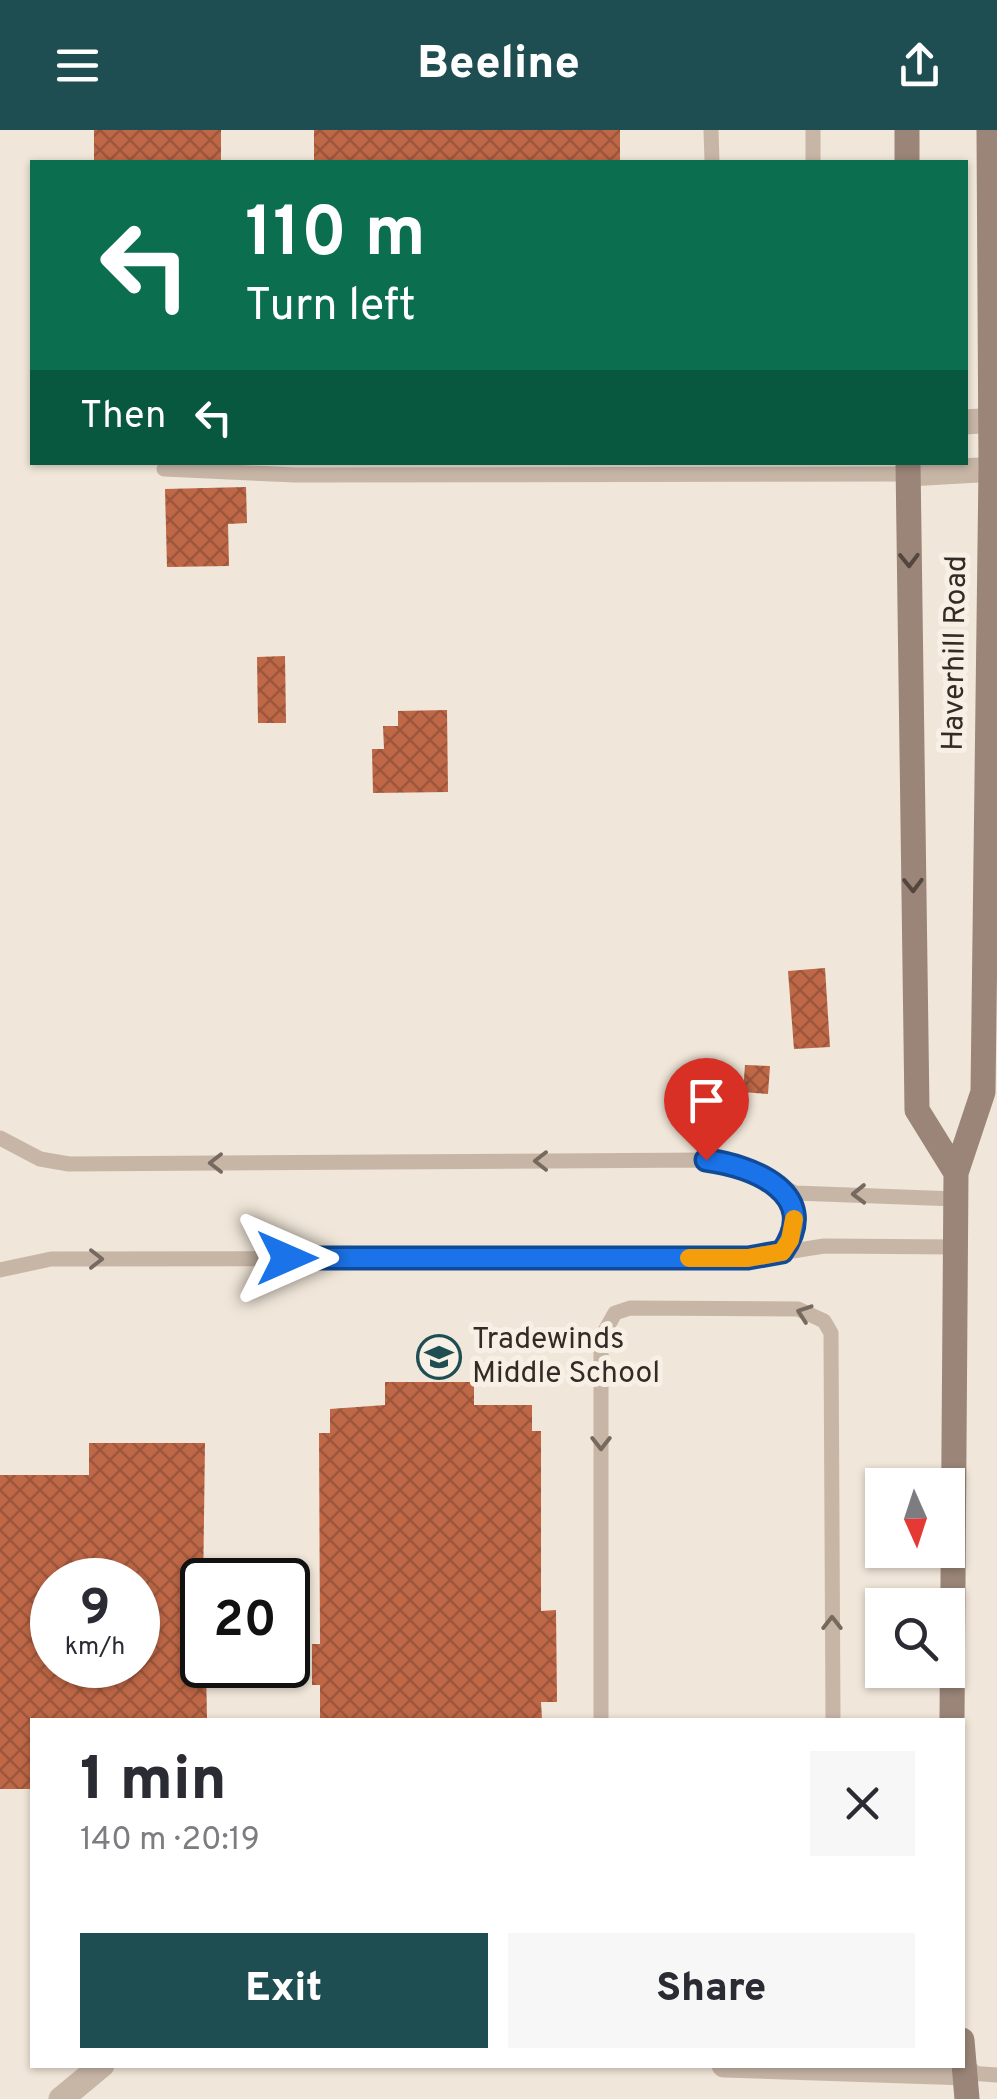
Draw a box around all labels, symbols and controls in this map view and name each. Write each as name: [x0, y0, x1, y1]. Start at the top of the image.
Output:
text: Beeline: [417, 37, 580, 94]
icon: menu: [50, 38, 105, 93]
icon: share: [892, 38, 947, 93]
text: 110 m: [245, 192, 426, 281]
icon: left: [80, 200, 210, 330]
text: Turn left: [245, 279, 416, 336]
icon: left: [186, 390, 241, 445]
text: Then: [80, 393, 166, 442]
one-way arrow: [898, 552, 920, 568]
street label: Haverhill Road: [936, 555, 976, 751]
one-way arrow: [902, 878, 924, 893]
pin: [664, 1058, 749, 1161]
icon: arrive: [679, 1073, 734, 1128]
one-way arrow: [533, 1150, 548, 1172]
one-way arrow: [208, 1152, 224, 1174]
one-way arrow: [850, 1184, 866, 1205]
position arrow: [235, 1206, 339, 1310]
one-way arrow: [90, 1248, 105, 1270]
one-way arrow: [796, 1305, 814, 1325]
place label: Tradewinds Middle School: [472, 1322, 660, 1393]
school or university icon: Tradewinds Middle School: [416, 1334, 462, 1380]
one-way arrow: [590, 1436, 612, 1451]
north arrow: [865, 1468, 965, 1568]
map controls: [865, 1468, 965, 1688]
speed limit sign: 20: [180, 1558, 310, 1688]
text: 9: [80, 1579, 110, 1642]
button: search: [865, 1588, 965, 1688]
one-way arrow: [822, 1614, 843, 1630]
text: km/h: [65, 1632, 125, 1664]
text: 1 min: [80, 1745, 227, 1821]
button: close: [810, 1751, 915, 1856]
text: 140 m · 20:19: [80, 1821, 260, 1861]
button: Exit: [80, 1933, 488, 2048]
button: Share: [508, 1933, 915, 2048]

